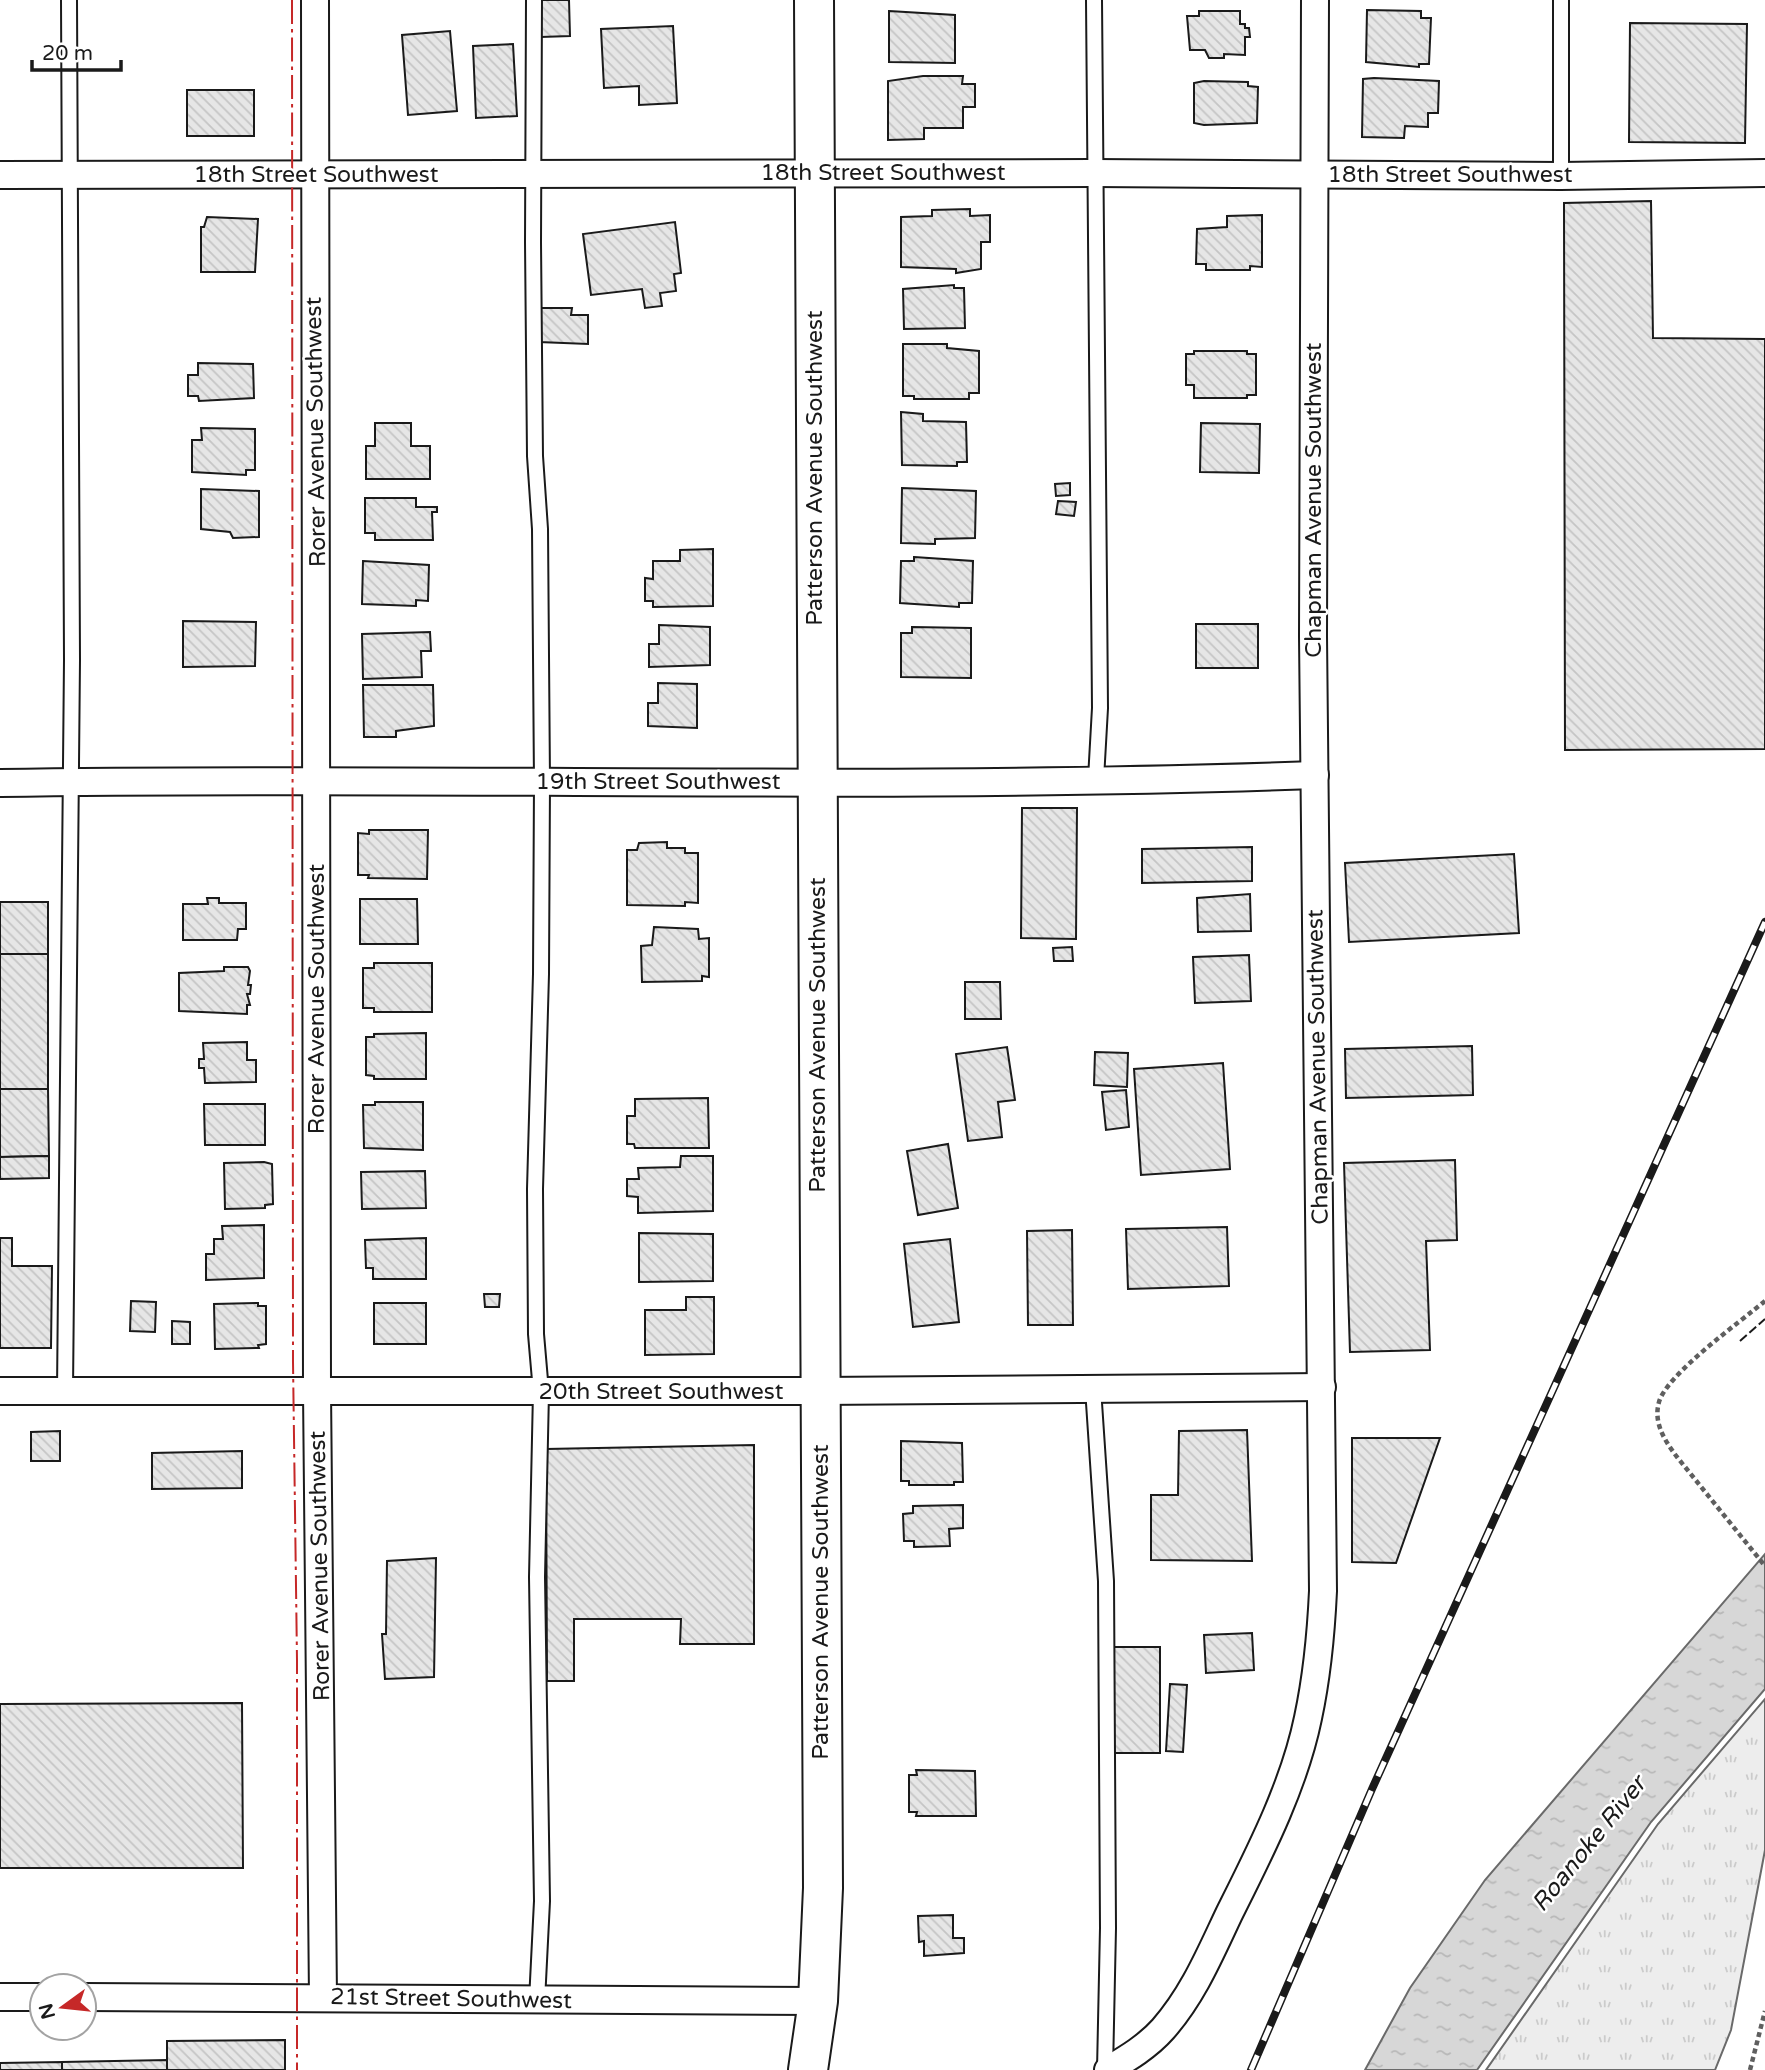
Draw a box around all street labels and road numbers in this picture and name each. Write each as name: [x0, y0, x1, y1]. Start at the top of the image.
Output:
street label: 18th Street Southwest: [761, 159, 1006, 187]
street label: 18th Street Southwest: [194, 161, 439, 189]
street label: 18th Street Southwest: [1328, 161, 1573, 189]
street label: Rorer Avenue Southwest: [300, 296, 332, 567]
street label: Patterson Avenue Southwest: [801, 310, 829, 626]
street label: Chapman Avenue Southwest: [1300, 342, 1328, 658]
street label: 19th Street Southwest: [536, 768, 781, 796]
street label: Rorer Avenue Southwest: [303, 864, 331, 1134]
street label: Patterson Avenue Southwest: [804, 877, 832, 1193]
street label: Chapman Avenue Southwest: [1301, 909, 1335, 1225]
street label: 20th Street Southwest: [539, 1378, 784, 1406]
street label: Rorer Avenue Southwest: [304, 1430, 336, 1701]
street label: Patterson Avenue Southwest: [807, 1444, 835, 1760]
street label: 21st Street Southwest: [330, 1983, 572, 2015]

